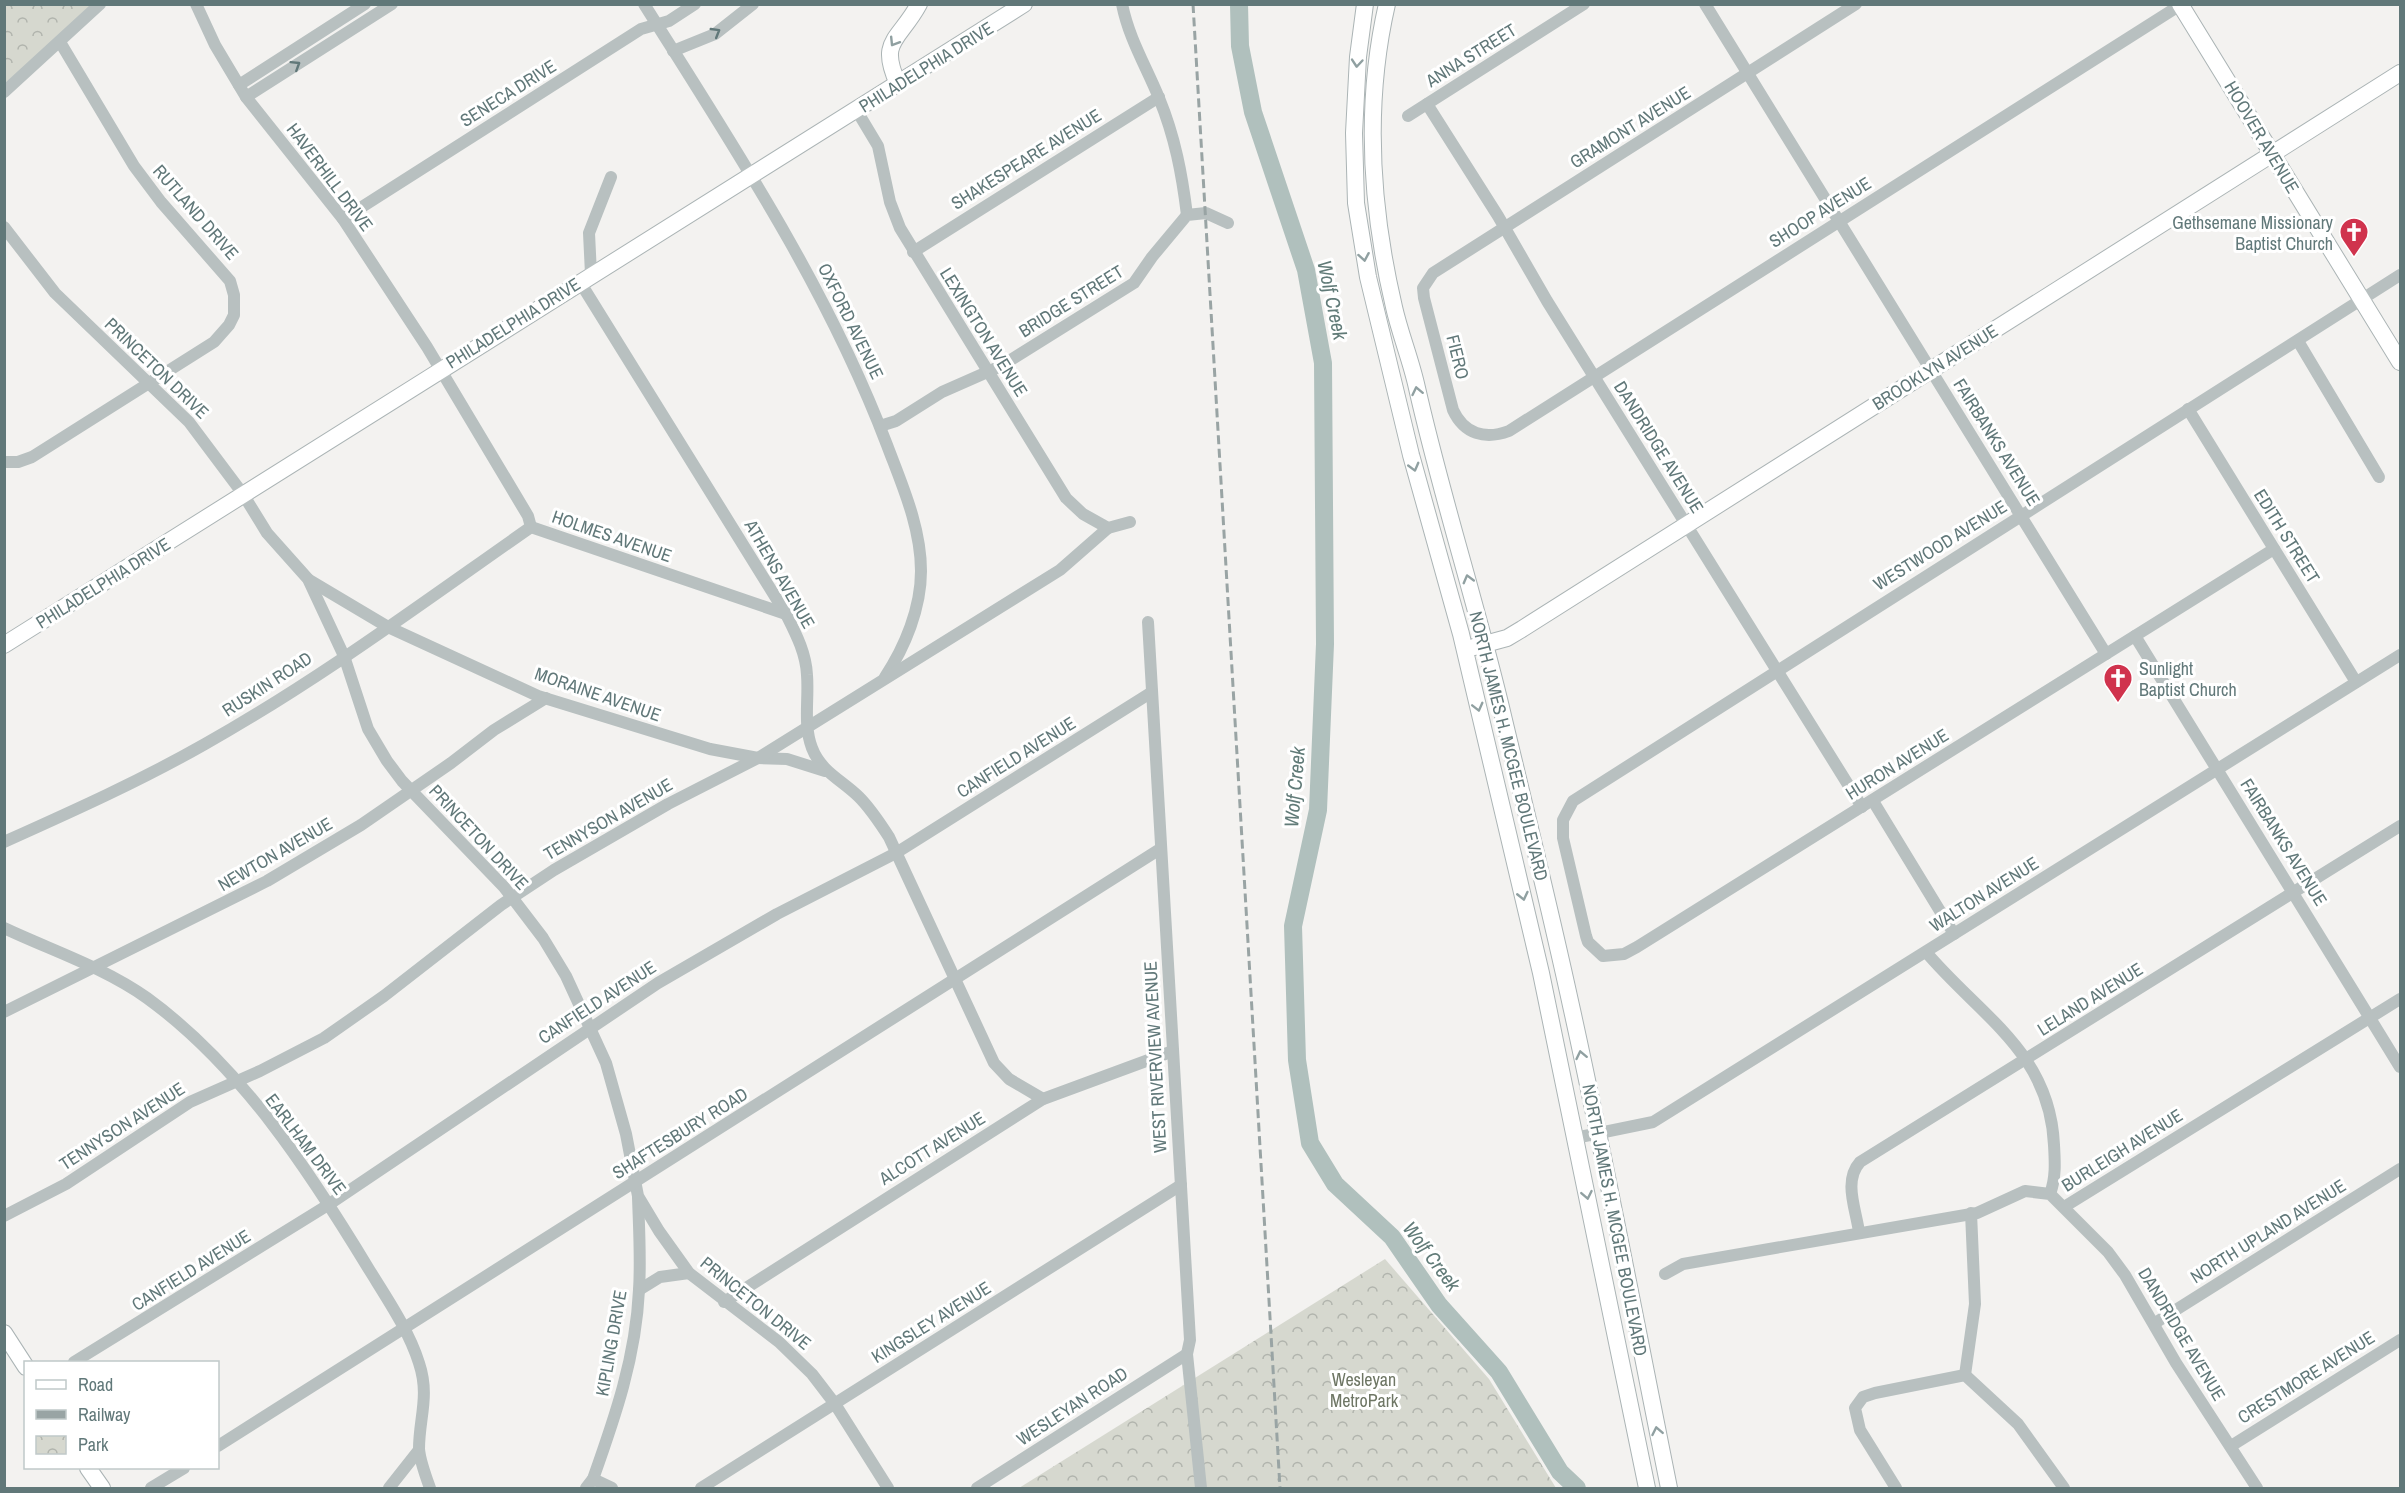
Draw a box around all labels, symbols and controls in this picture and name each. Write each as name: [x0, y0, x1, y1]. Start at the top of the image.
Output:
street label: PHILADELPHIA DRIVE: [854, 16, 998, 118]
street label: ANNA STREET: [1420, 17, 1521, 93]
one-way arrow: [710, 28, 720, 40]
one-way arrow: [890, 36, 902, 46]
street label: SENECA DRIVE: [455, 53, 561, 133]
one-way arrow: [1351, 58, 1364, 67]
one-way arrow: [290, 61, 300, 73]
street label: HOOVER AVENUE: [2219, 76, 2305, 198]
street label: GRAMONT AVENUE: [1565, 80, 1695, 174]
street label: SHAKESPEARE AVENUE: [946, 103, 1106, 215]
street label: HAVERHILL DRIVE: [281, 118, 379, 236]
street label: RUTLAND DRIVE: [148, 159, 244, 265]
street label: SHOOP AVENUE: [1764, 171, 1876, 253]
place label: Gethsemane Missionary Baptist Church: [2172, 210, 2334, 256]
church icon: Gethsemane Missionary Baptist Church: [2338, 216, 2370, 258]
one-way arrow: [1357, 251, 1370, 261]
water label: Wolf Creek: [1311, 258, 1355, 343]
street label: OXFORD AVENUE: [812, 259, 890, 383]
street label: BRIDGE STREET: [1014, 259, 1128, 343]
street label: LEXINGTON AVENUE: [934, 263, 1034, 401]
street label: PHILADELPHIA DRIVE: [441, 272, 585, 374]
street label: PRINCETON DRIVE: [99, 312, 215, 424]
street label: BROOKLYN AVENUE: [1867, 318, 2003, 416]
street label: FIERO: [1440, 332, 1476, 382]
street label: FAIRBANKS AVENUE: [1948, 374, 2046, 510]
street label: DANDRIDGE AVENUE: [1608, 376, 1710, 518]
one-way arrow: [1412, 386, 1425, 396]
one-way arrow: [1407, 462, 1420, 472]
street label: EDITH STREET: [2248, 484, 2326, 588]
street label: WESTWOOD AVENUE: [1868, 494, 2012, 596]
street label: HOLMES AVENUE: [549, 504, 675, 568]
street label: ATHENS AVENUE: [738, 514, 821, 633]
street label: PHILADELPHIA DRIVE: [31, 532, 175, 634]
one-way arrow: [1462, 574, 1475, 584]
street label: NORTH JAMES H. MCGEE BOULEVARD: [1463, 609, 1555, 883]
street label: RUSKIN ROAD: [217, 646, 317, 722]
place label: Sunlight Baptist Church: [2139, 656, 2237, 702]
street label: MORAINE AVENUE: [532, 661, 664, 727]
church icon: Sunlight Baptist Church: [2102, 662, 2134, 704]
one-way arrow: [1470, 701, 1483, 711]
street label: CANFIELD AVENUE: [952, 710, 1080, 804]
street label: HURON AVENUE: [1841, 722, 1953, 806]
water label: Wolf Creek: [1277, 745, 1311, 828]
street label: TENNYSON AVENUE: [539, 772, 677, 866]
street label: FAIRBANKS AVENUE: [2235, 774, 2333, 910]
street label: PRINCETON DRIVE: [424, 779, 534, 895]
street label: NEWTON AVENUE: [213, 811, 337, 897]
street label: WALTON AVENUE: [1925, 850, 2043, 938]
one-way arrow: [1516, 891, 1529, 901]
street label: CANFIELD AVENUE: [533, 955, 661, 1049]
street label: LELAND AVENUE: [2032, 957, 2148, 1041]
street label: WEST RIVERVIEW AVENUE: [1137, 960, 1173, 1154]
one-way arrow: [1575, 1050, 1588, 1060]
street label: TENNYSON AVENUE: [54, 1076, 190, 1176]
street label: SHAFTESBURY ROAD: [608, 1081, 752, 1185]
street label: NORTH JAMES H. MCGEE BOULEVARD: [1576, 1082, 1654, 1358]
street label: EARLHAM DRIVE: [260, 1088, 352, 1200]
street label: BURLEIGH AVENUE: [2057, 1103, 2187, 1197]
street label: ALCOTT AVENUE: [873, 1105, 990, 1191]
street label: NORTH UPLAND AVENUE: [2185, 1173, 2351, 1289]
one-way arrow: [1580, 1190, 1593, 1200]
water label: Wolf Creek: [1397, 1216, 1468, 1297]
street label: CANFIELD AVENUE: [127, 1223, 255, 1317]
street label: PRINCETON DRIVE: [695, 1251, 817, 1355]
street label: DANDRIDGE AVENUE: [2132, 1263, 2232, 1405]
street label: KINGSLEY AVENUE: [866, 1275, 996, 1369]
street label: KIPLING DRIVE: [589, 1288, 633, 1398]
street label: CRESTMORE AVENUE: [2233, 1325, 2379, 1429]
legend: [24, 1361, 219, 1469]
street label: WESLEYAN ROAD: [1012, 1361, 1132, 1451]
park label: Wesleyan MetroPark: [1330, 1367, 1399, 1413]
text: Road: [78, 1372, 113, 1397]
text: Railway: [78, 1402, 131, 1427]
one-way arrow: [1651, 1426, 1664, 1436]
text: Park: [78, 1432, 109, 1457]

